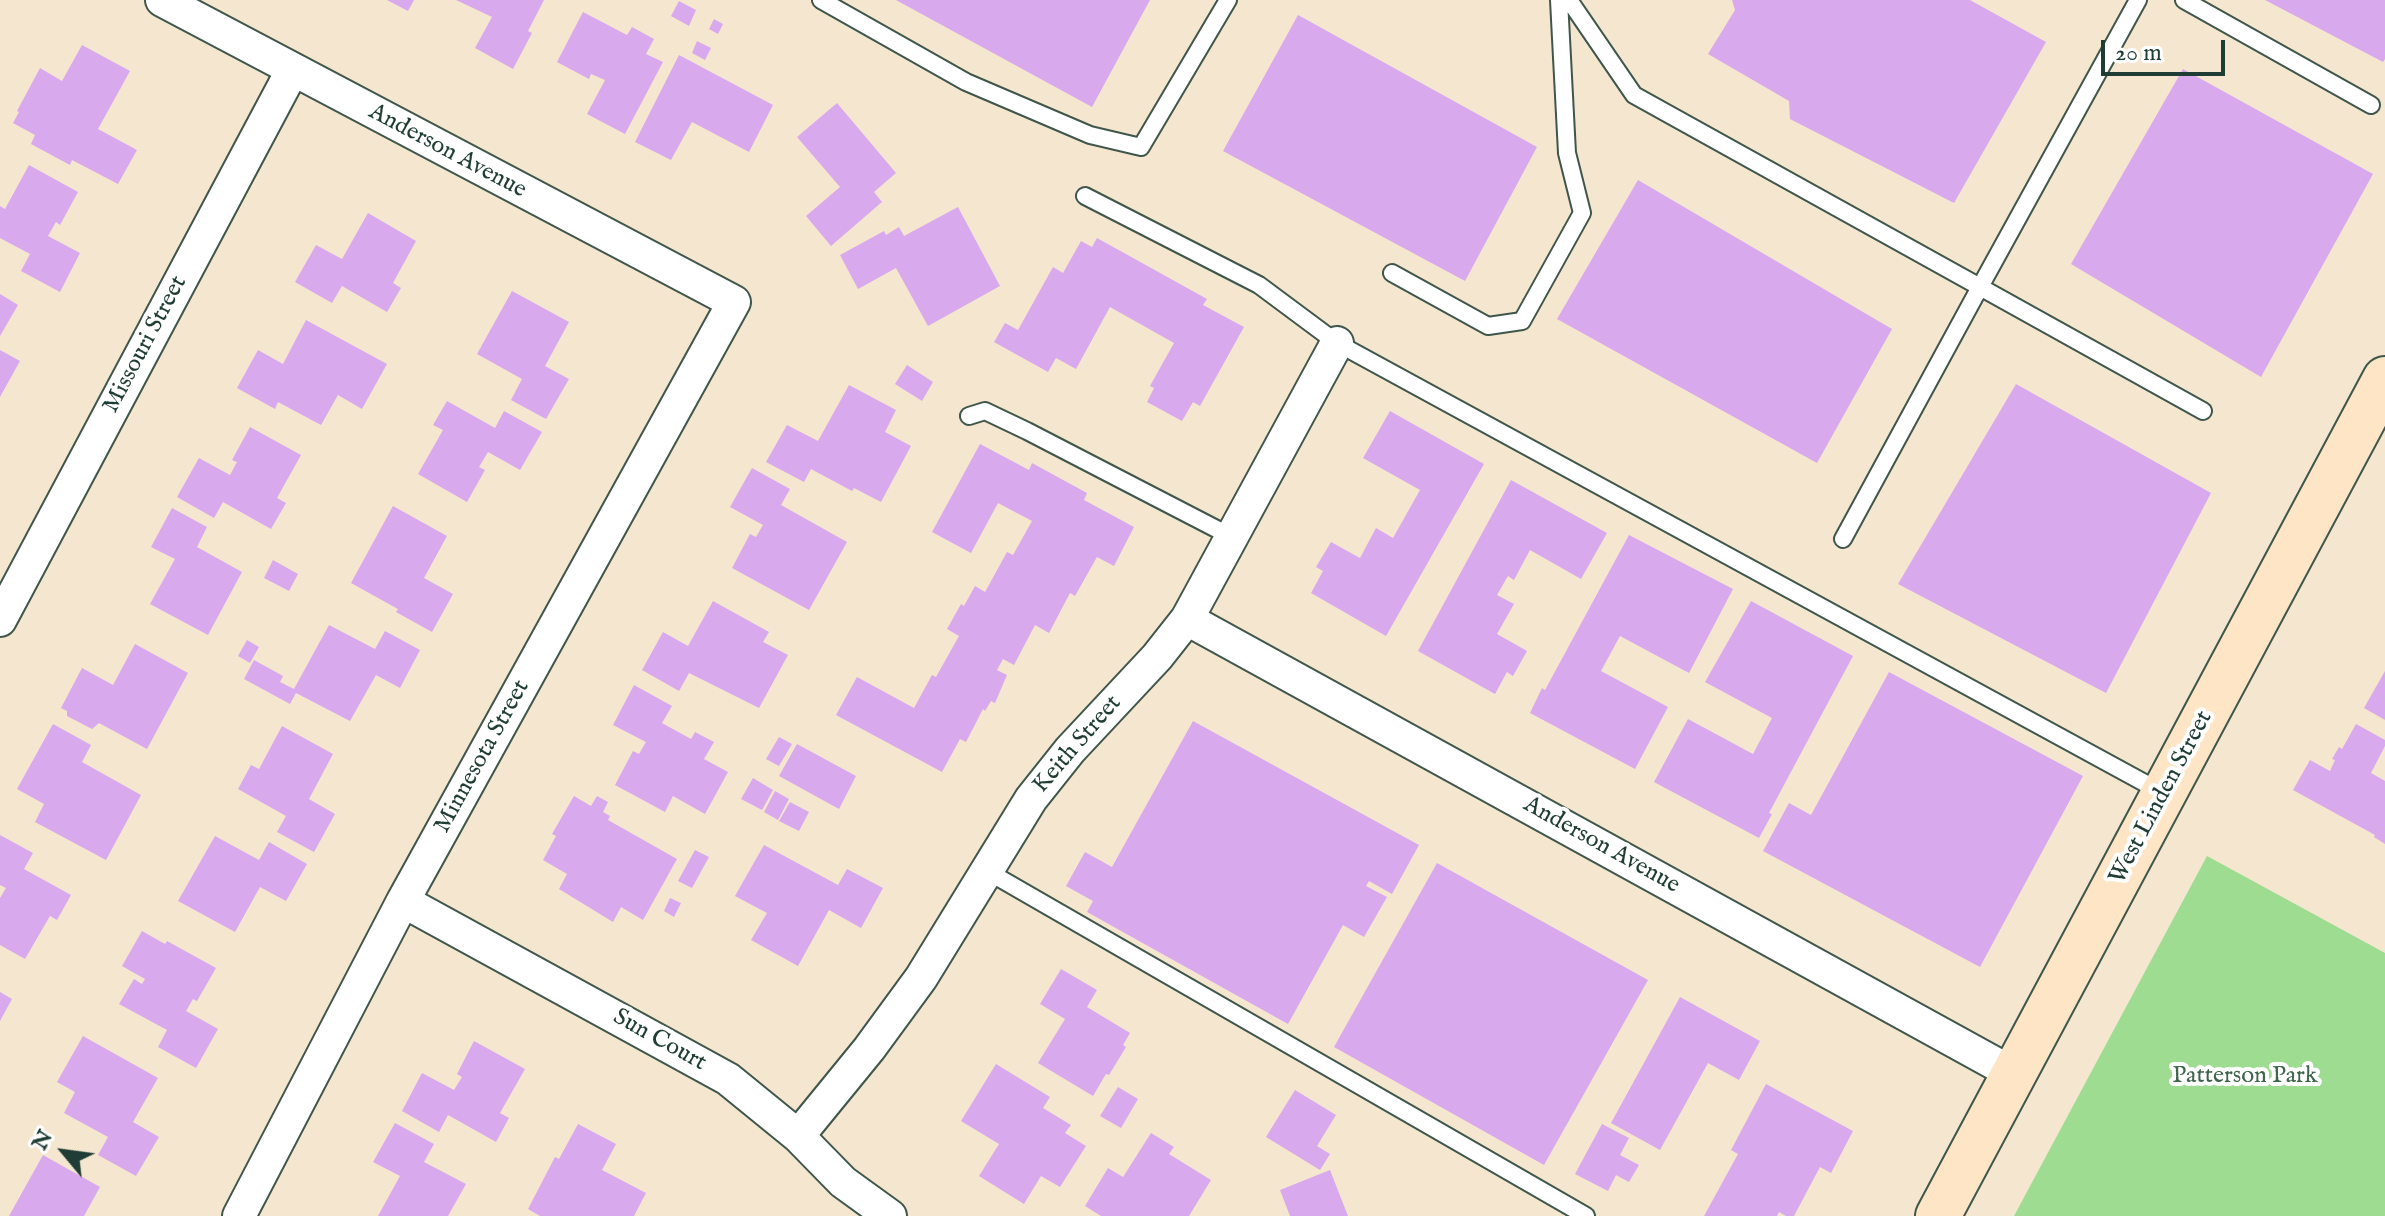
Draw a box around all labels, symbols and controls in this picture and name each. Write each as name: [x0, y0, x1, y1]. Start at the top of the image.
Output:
scale bar: [2105, 24, 2229, 74]
text: 20 m: [2115, 38, 2162, 69]
street label: Anderson Avenue: [363, 98, 531, 206]
street label: Missouri Street: [98, 271, 194, 419]
street label: Minnesota Street: [429, 675, 537, 839]
street label: Keith Street: [1028, 690, 1128, 800]
street label: West Linden Street: [2104, 706, 2220, 890]
street label: Anderson Avenue: [1518, 791, 1684, 901]
street label: Sun Court: [607, 1004, 711, 1078]
park label: Patterson Park: [2172, 1063, 2318, 1091]
north arrow: [24, 1112, 104, 1192]
text: N: [26, 1125, 60, 1155]

